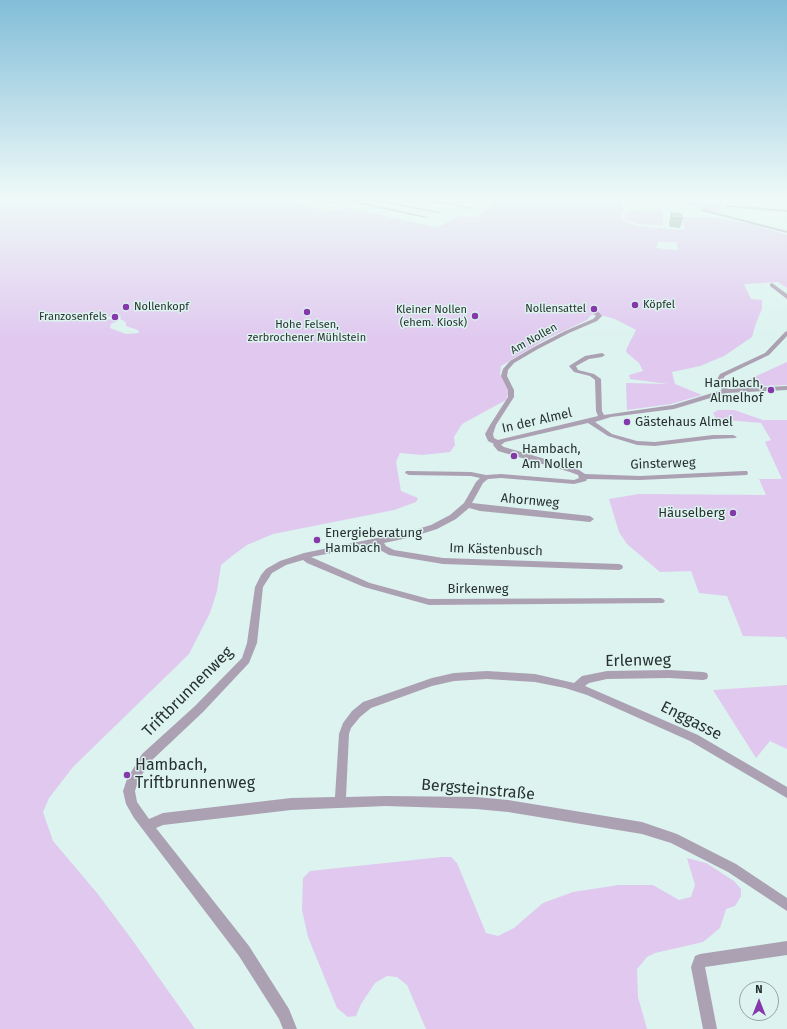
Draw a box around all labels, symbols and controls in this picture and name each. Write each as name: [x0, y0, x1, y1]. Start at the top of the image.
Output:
place label: Köpfel: [643, 298, 675, 312]
place label: Nollenkopf: [134, 300, 189, 314]
marker: Köpfel: [630, 300, 640, 310]
marker: Nollenkopf: [121, 302, 131, 312]
place label: Nollensattel: [525, 302, 586, 316]
place label: Kleiner Nollen (ehem. Kiosk): [396, 303, 467, 329]
marker: Nollensattel: [589, 304, 599, 314]
marker: Hohe Felsen, zerbrochener Mühlstein: [302, 307, 312, 317]
place label: Franzosenfels: [39, 310, 107, 324]
marker: Kleiner Nollen (ehem. Kiosk): [470, 311, 480, 321]
marker: Franzosenfels: [110, 312, 120, 322]
place label: Hohe Felsen, zerbrochener Mühlstein: [248, 318, 366, 344]
street label: Am Nollen: [508, 321, 560, 357]
place label: Hambach, Almelhof: [704, 375, 763, 406]
marker: Hambach, Almelhof: [766, 385, 776, 395]
street label: In der Almel: [500, 405, 574, 437]
place label: Gästehaus Almel: [635, 414, 733, 430]
marker: Gästehaus Almel: [622, 417, 632, 427]
place label: Hambach, Am Nollen: [522, 441, 583, 472]
marker: Hambach, Am Nollen: [509, 451, 519, 461]
street label: Ginsterweg: [630, 455, 696, 473]
street label: Ahornweg: [500, 491, 560, 511]
place label: Häuselberg: [658, 505, 725, 521]
marker: Häuselberg: [728, 508, 738, 518]
place label: Energieberatung Hambach: [325, 525, 422, 556]
marker: Energieberatung Hambach: [312, 535, 322, 545]
street label: Im Kästenbusch: [449, 541, 543, 559]
street label: Birkenweg: [448, 581, 508, 597]
street label: Triftbrunnenweg: [139, 643, 237, 741]
street label: Erlenweg: [605, 651, 671, 671]
street label: Enggasse: [657, 697, 725, 745]
place label: Hambach, Triftbrunnenweg: [135, 756, 255, 794]
marker: Hambach, Triftbrunnenweg: [122, 770, 132, 780]
street label: Bergsteinstraße: [420, 775, 536, 805]
north arrow: [739, 981, 779, 1021]
text: N: [755, 983, 763, 996]

